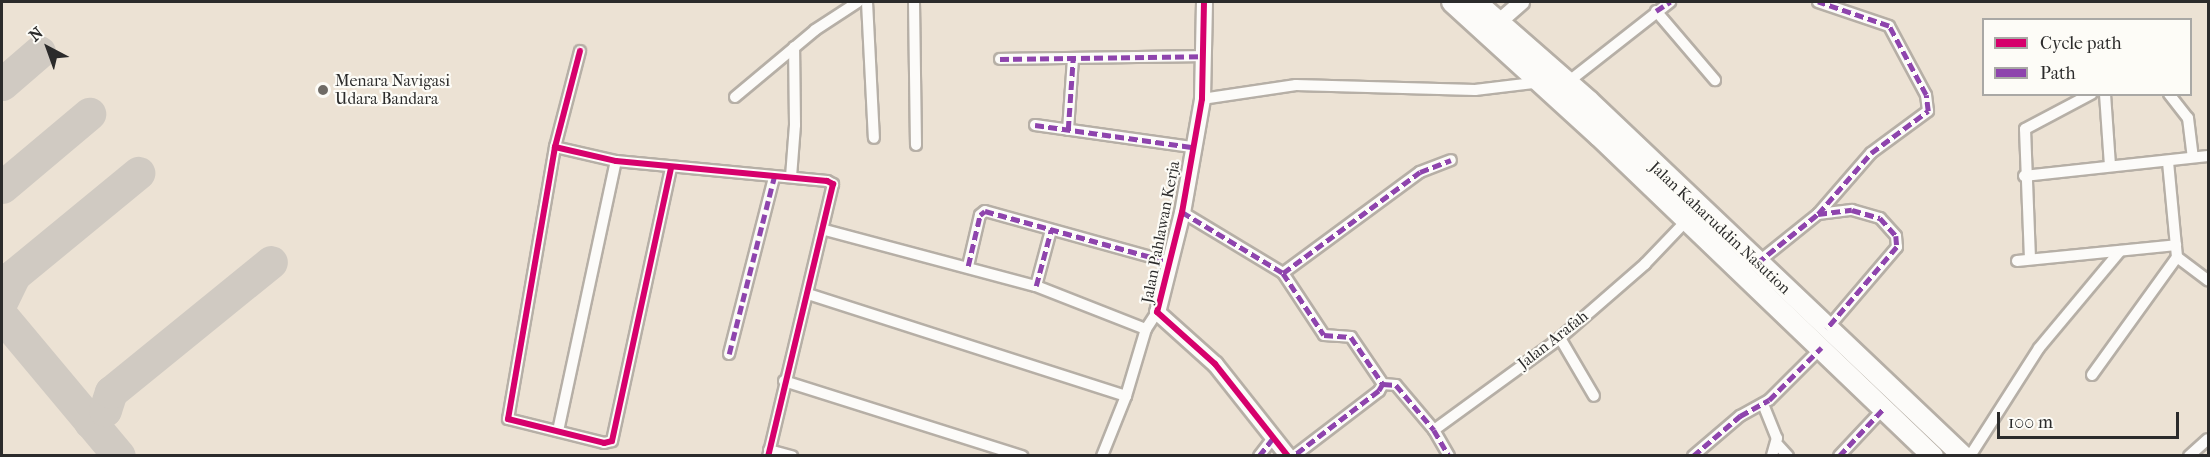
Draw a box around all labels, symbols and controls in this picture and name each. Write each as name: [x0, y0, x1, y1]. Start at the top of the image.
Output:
north arrow: [18, 18, 78, 78]
legend: [1982, 18, 2192, 96]
text: N: [25, 23, 47, 45]
text: Cycle path: [2040, 33, 2121, 54]
text: Path: [2040, 63, 2076, 84]
place label: Menara Navigasi Udara Bandara: [335, 71, 450, 109]
marker: Menara Navigasi Udara Bandara: [316, 83, 330, 97]
street label: Jalan Kaharuddin Nasution: [1646, 158, 1794, 298]
street label: Jalan Pahlawan Kerja: [1138, 159, 1184, 305]
street label: Jalan Arafah: [1514, 307, 1592, 373]
scale bar: [2000, 400, 2182, 438]
text: 100 m: [2008, 412, 2053, 433]

